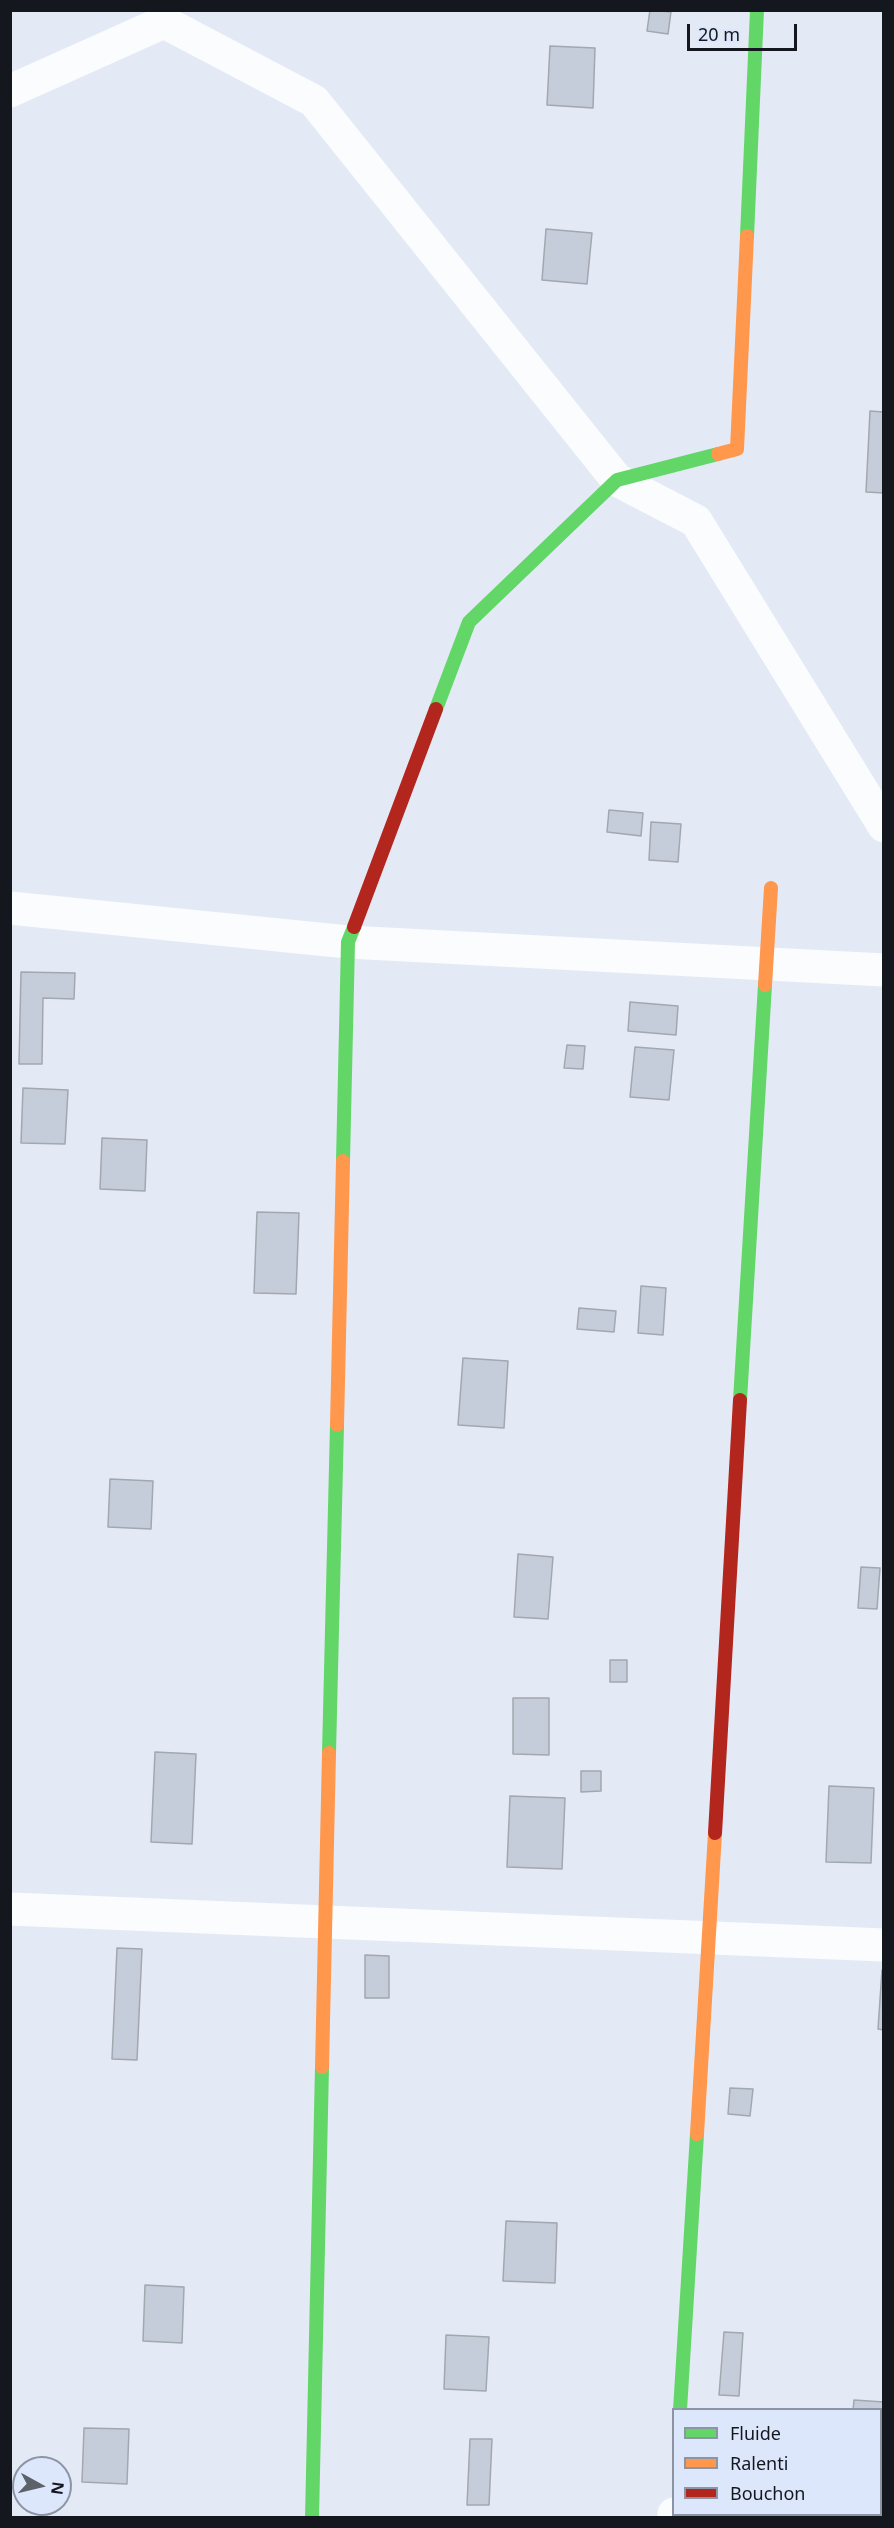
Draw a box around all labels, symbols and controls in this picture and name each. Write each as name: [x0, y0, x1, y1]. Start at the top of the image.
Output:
scale bar: [690, 12, 800, 50]
text: 20 m: [698, 22, 740, 46]
legend: [672, 2408, 882, 2516]
text: Fluide: [730, 2421, 781, 2445]
text: Ralenti: [730, 2451, 788, 2475]
north arrow: [12, 2456, 72, 2516]
text: N: [46, 2480, 70, 2496]
text: Bouchon: [730, 2481, 806, 2505]

